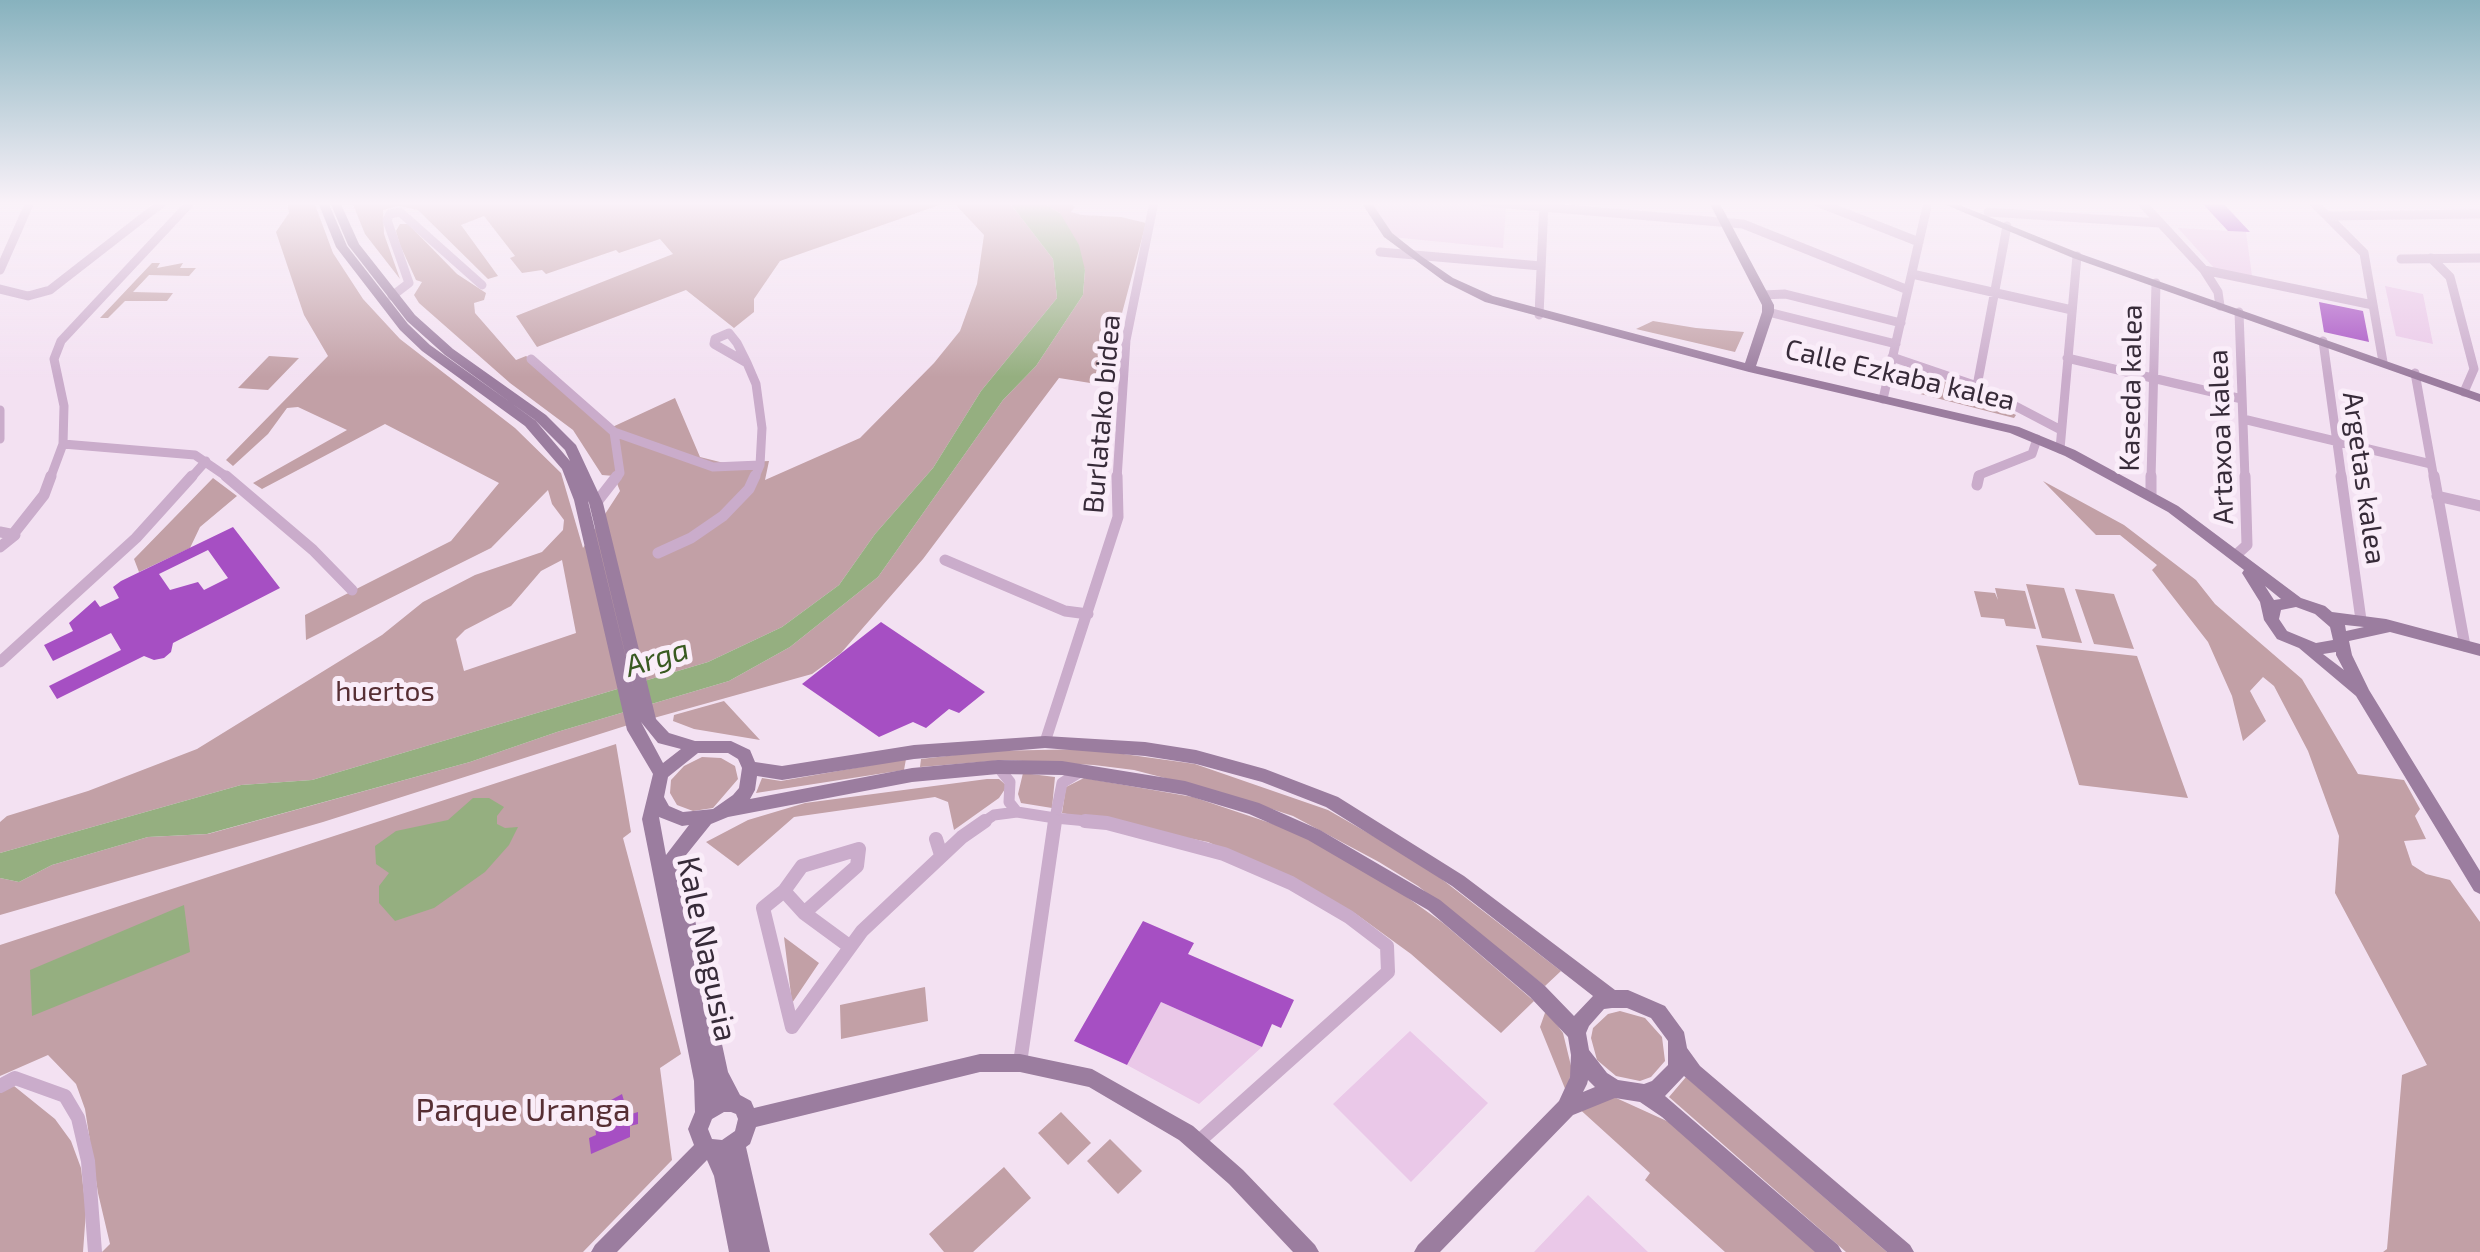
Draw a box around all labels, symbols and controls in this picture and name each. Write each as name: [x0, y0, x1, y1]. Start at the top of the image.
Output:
street label: Kaseda kalea: [2113, 304, 2149, 472]
street label: Burlatako bidea: [1077, 313, 1127, 515]
street label: Calle Ezkaba kalea: [1782, 332, 2018, 418]
street label: Artaxoa kalea: [2201, 349, 2241, 525]
street label: Argetas kalea: [2335, 390, 2393, 566]
water label: Arga: [621, 631, 693, 685]
park label: huertos: [335, 675, 435, 709]
street label: Kale Nagusia: [669, 853, 745, 1045]
park label: Parque Uranga: [415, 1091, 631, 1129]

